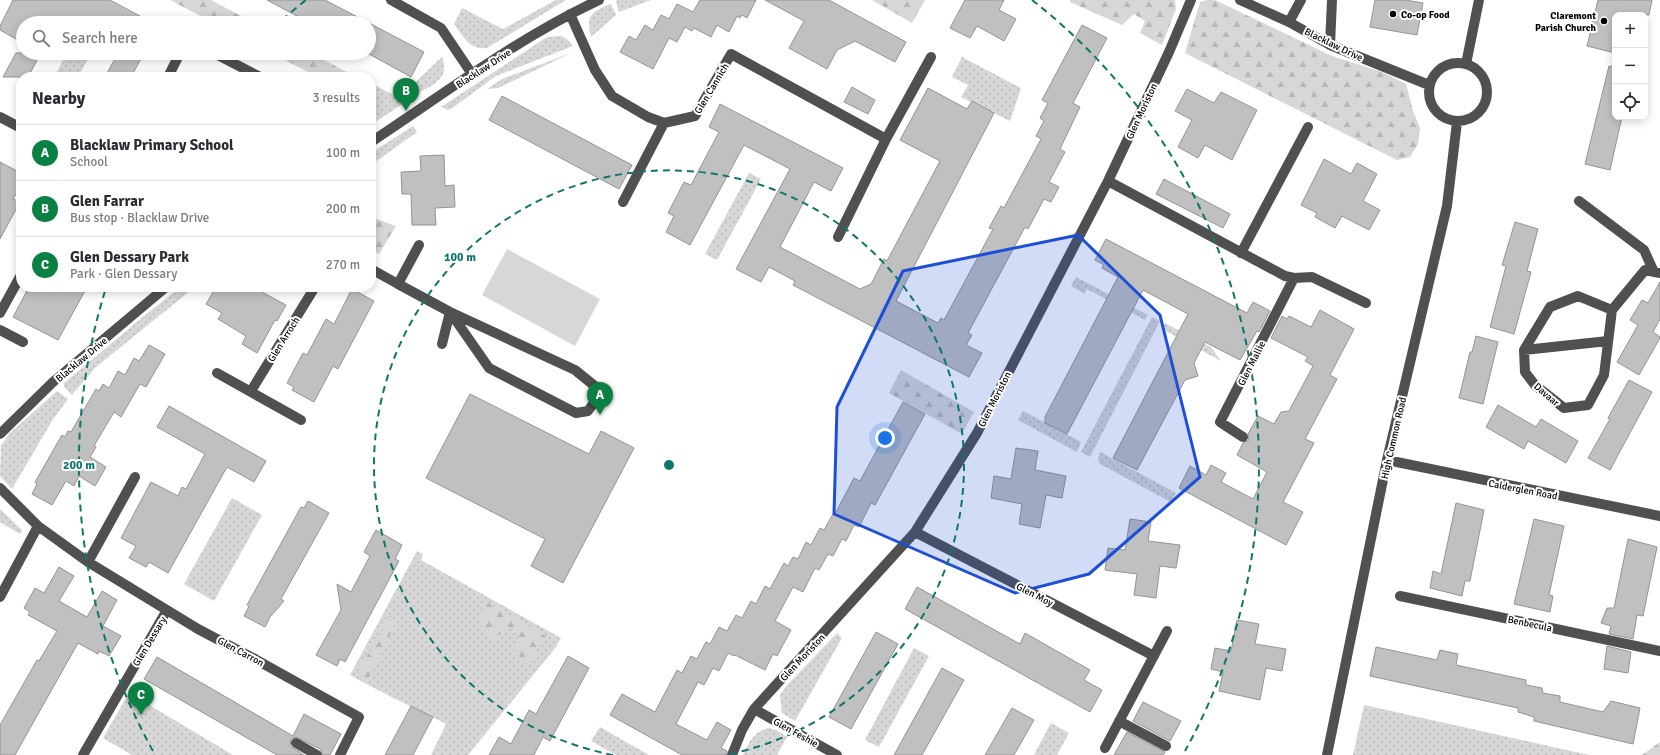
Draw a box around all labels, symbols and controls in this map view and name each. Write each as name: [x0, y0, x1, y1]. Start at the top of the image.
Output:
marker: Co-op Food: [1388, 9, 1398, 19]
place label: Co-op Food: [1401, 9, 1450, 21]
place label: Claremont Parish Church: [1535, 10, 1597, 34]
map controls: [1612, 12, 1648, 120]
button: +: [1612, 12, 1648, 48]
search box: [16, 16, 376, 60]
marker: Claremont Parish Church: [1599, 16, 1609, 26]
street label: Blacklaw Drive: [1302, 26, 1365, 64]
icon: search: [30, 27, 52, 49]
text: Search here: [62, 29, 138, 47]
street label: Blacklaw Drive: [454, 47, 513, 91]
button: −: [1612, 48, 1648, 84]
street label: Glen Cannich: [692, 61, 732, 116]
pin: B: [393, 78, 419, 111]
street label: Glen Moriston: [1124, 82, 1160, 141]
button: locate: [1612, 84, 1648, 120]
text: Nearby: [32, 88, 85, 109]
text: 3 results: [312, 90, 360, 106]
text: Blacklaw Primary School: [70, 136, 234, 154]
text: A: [41, 145, 49, 161]
text: 100 m: [326, 145, 360, 161]
text: School: [70, 154, 108, 170]
text: Glen Farrar: [70, 192, 144, 210]
text: B: [41, 201, 49, 217]
text: 200 m: [326, 201, 360, 217]
text: Bus stop · Blacklaw Drive: [70, 210, 209, 226]
text: Glen Dessary Park: [70, 248, 189, 266]
text: 100 m: [444, 250, 476, 265]
text: C: [41, 257, 49, 273]
text: 270 m: [326, 257, 360, 273]
text: Park · Glen Dessary: [70, 266, 177, 282]
street label: Glen Arroch: [265, 315, 302, 364]
street label: Blacklaw Drive: [54, 335, 110, 385]
street label: Glen Mallie: [1236, 339, 1268, 388]
street label: Glen Moriston: [976, 370, 1014, 429]
street label: Davaar: [1531, 380, 1562, 409]
pin: A: [587, 382, 613, 415]
street label: High Common Road: [1379, 396, 1409, 480]
your location: [875, 428, 895, 448]
text: 200 m: [63, 458, 95, 473]
centre of rings: [662, 458, 676, 472]
street label: Calderglen Road: [1487, 477, 1558, 503]
street label: Glen Moy: [1014, 581, 1055, 609]
street label: Benbecula: [1507, 613, 1553, 635]
street label: Glen Dessary: [130, 614, 170, 669]
street label: Glen Moriston: [778, 632, 828, 684]
street label: Glen Carron: [215, 635, 266, 669]
pin: C: [128, 682, 154, 715]
street label: Glen Feshie: [771, 716, 820, 750]

